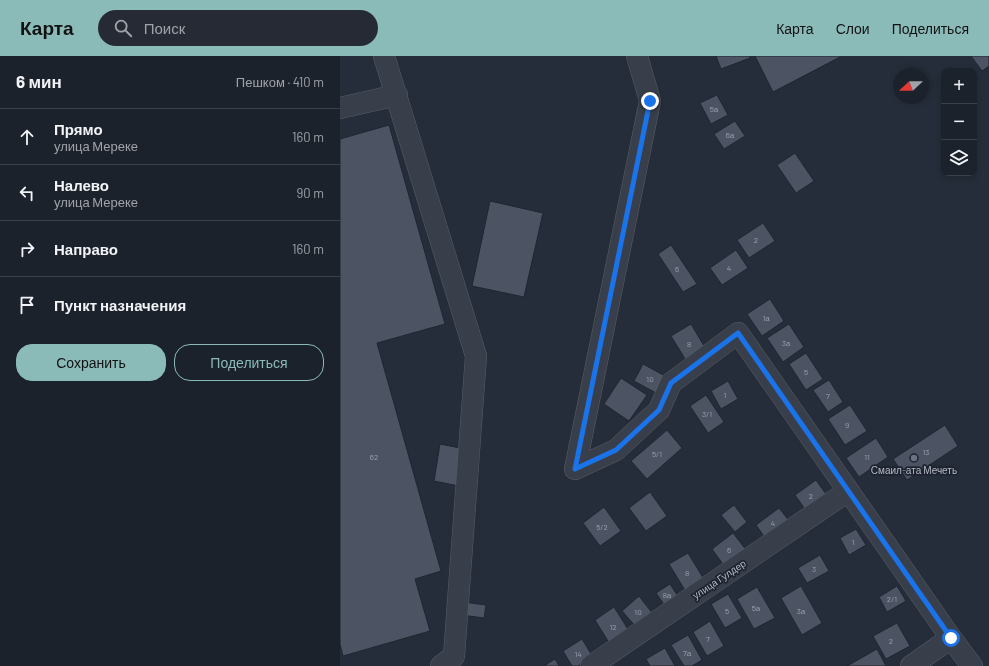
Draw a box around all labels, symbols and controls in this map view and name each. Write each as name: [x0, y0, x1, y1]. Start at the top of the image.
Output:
search box: [98, 10, 378, 46]
text: Карта: [20, 16, 74, 39]
icon: search: [112, 17, 134, 39]
text: Поиск: [144, 19, 185, 37]
text: Карта: [776, 20, 814, 37]
text: Слои: [836, 20, 870, 37]
text: Поделиться: [892, 20, 969, 37]
north arrow: [893, 68, 929, 104]
map controls: [941, 68, 977, 176]
button: +: [941, 68, 977, 104]
text: 6 мин: [16, 71, 62, 91]
text: Пешком · 410 m: [236, 74, 324, 90]
route end: [641, 92, 659, 110]
house number: 5а: [710, 104, 719, 114]
button: −: [941, 104, 977, 140]
text: Прямо: [54, 120, 103, 138]
icon: ahead: [16, 126, 38, 148]
text: 160 m: [292, 129, 324, 145]
house number: 6а: [726, 130, 735, 140]
text: улица Мереке: [54, 138, 138, 154]
button: layers: [941, 140, 977, 176]
text: Налево: [54, 176, 109, 194]
icon: left: [16, 182, 38, 204]
text: 90 m: [297, 185, 324, 201]
text: улица Мереке: [54, 194, 138, 210]
house number: 2: [754, 235, 758, 245]
icon: right: [16, 238, 38, 260]
text: Направо: [54, 240, 118, 258]
text: 160 m: [292, 241, 324, 257]
house number: 4: [727, 263, 731, 273]
house number: 6: [675, 264, 679, 274]
icon: arrive: [16, 294, 38, 316]
text: Пункт назначения: [54, 296, 186, 314]
house number: 1а: [762, 313, 770, 323]
house number: 3а: [782, 338, 791, 348]
house number: 8: [687, 339, 691, 349]
button: Сохранить: [16, 344, 166, 381]
button: Поделиться: [174, 344, 324, 381]
house number: 5: [804, 367, 808, 377]
house number: 10: [646, 374, 654, 384]
house number: 1: [724, 390, 727, 400]
house number: 7: [826, 391, 830, 401]
house number: 3/1: [702, 409, 712, 419]
house number: 9: [845, 420, 849, 430]
house number: 13: [923, 447, 929, 457]
house number: 5/1: [652, 449, 662, 459]
house number: 62: [370, 452, 378, 462]
house number: 11: [864, 452, 870, 462]
marker: Смаил-ата Мечеть: [909, 453, 919, 463]
place label: Смаил-ата Мечеть: [871, 464, 957, 476]
house number: 2: [809, 491, 813, 501]
house number: 4: [771, 518, 775, 528]
house number: 5/2: [596, 522, 608, 532]
house number: 1: [852, 537, 855, 547]
house number: 6: [727, 545, 731, 555]
street label: улица Гулдер: [690, 556, 748, 601]
house number: 3: [812, 564, 816, 574]
house number: 8: [685, 568, 689, 578]
house number: 8а: [663, 590, 672, 600]
house number: 2/1: [887, 594, 897, 604]
house number: 5а: [752, 603, 761, 613]
house number: 5: [725, 606, 729, 616]
house number: 3а: [797, 606, 806, 616]
house number: 10: [634, 607, 642, 617]
house number: 12: [609, 622, 617, 632]
route start: [942, 629, 960, 647]
house number: 7: [706, 634, 710, 644]
house number: 2: [889, 636, 893, 646]
house number: 7а: [683, 648, 692, 658]
house number: 14: [574, 649, 582, 659]

